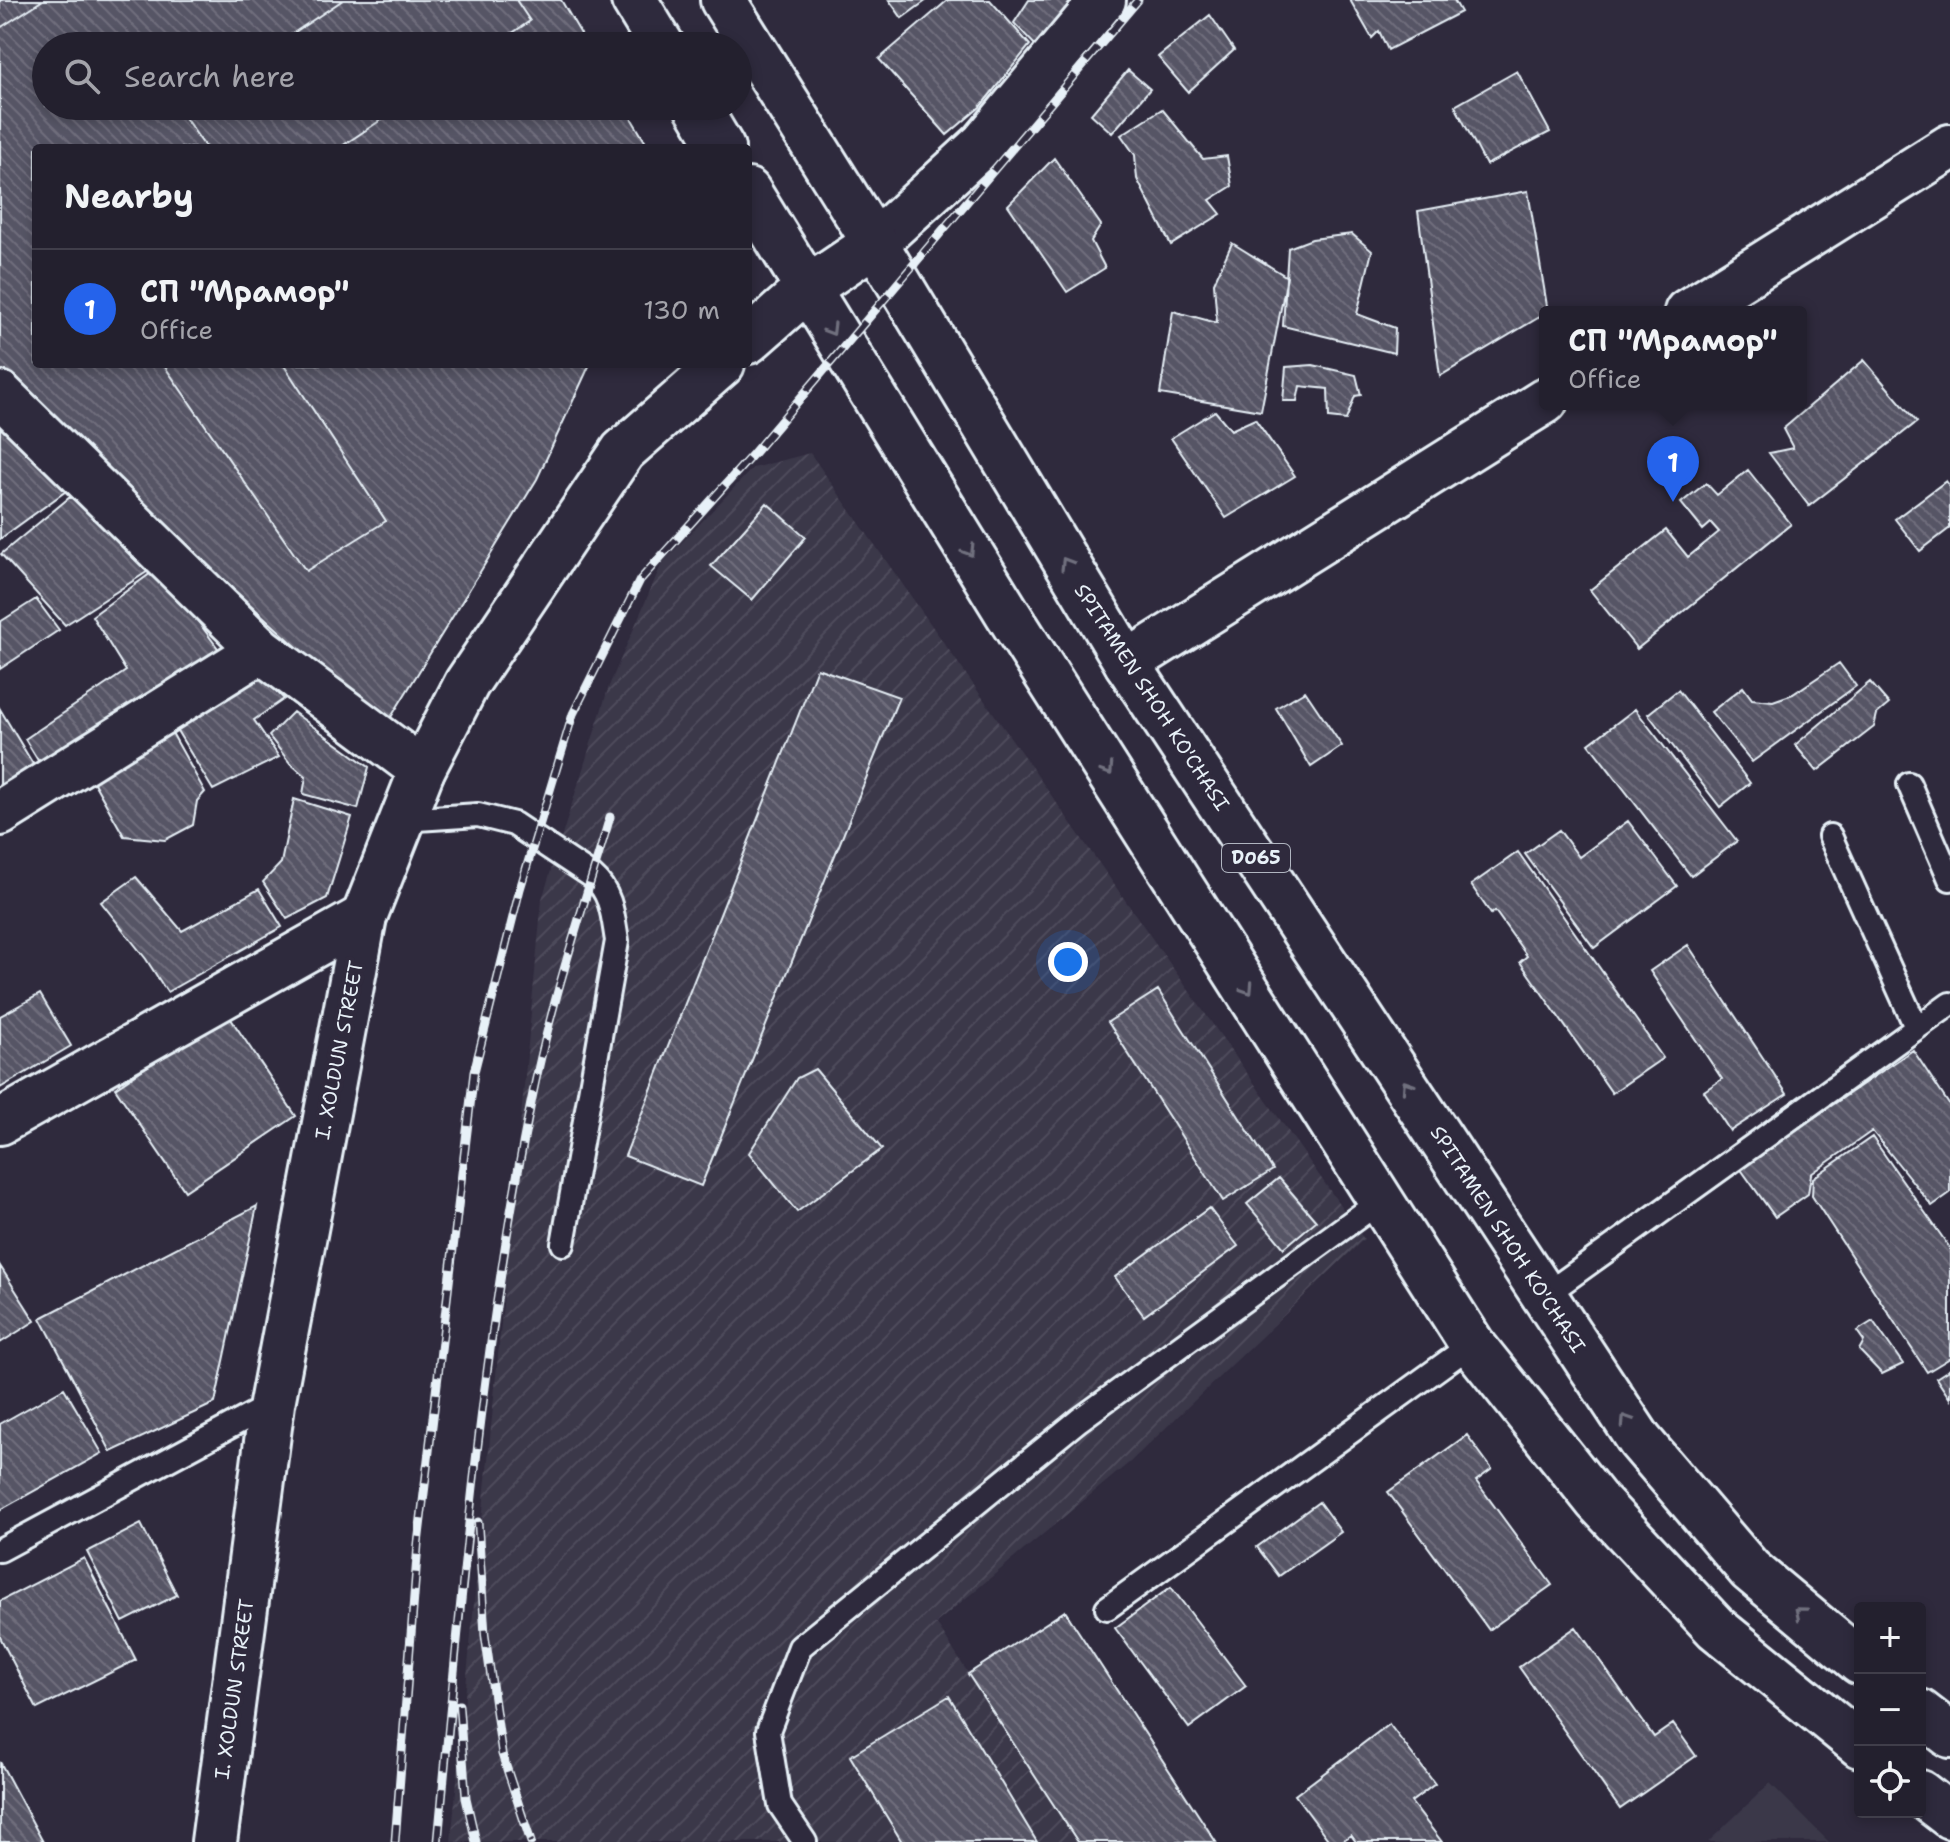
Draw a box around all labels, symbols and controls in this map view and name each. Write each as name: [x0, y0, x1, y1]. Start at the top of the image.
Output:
search box: [32, 32, 752, 120]
icon: search: [60, 54, 104, 98]
text: Search here: [124, 56, 295, 97]
text: Nearby: [64, 173, 194, 219]
text: СП "Мрамор": [140, 271, 349, 312]
text: 1: [84, 292, 96, 327]
text: 130 m: [643, 292, 720, 327]
popup: [1539, 306, 1807, 410]
text: Office: [140, 312, 213, 347]
text: СП "Мрамор": [1568, 320, 1778, 361]
one-way arrow: [821, 321, 837, 336]
text: Office: [1568, 361, 1642, 396]
pin: 1: [1647, 436, 1699, 502]
one-way arrow: [959, 542, 974, 557]
one-way arrow: [1061, 557, 1076, 572]
street label: SPITAMEN SHOH KO'CHASI: [1069, 579, 1235, 815]
one-way arrow: [1099, 761, 1114, 776]
road number: D065: [1222, 844, 1290, 872]
your location: [1048, 942, 1088, 982]
street label: I. XOLDUN STREET: [309, 958, 369, 1142]
one-way arrow: [1238, 981, 1253, 995]
one-way arrow: [1402, 1080, 1417, 1094]
street label: SPITAMEN SHOH KO'CHASI: [1425, 1121, 1591, 1357]
one-way arrow: [1621, 1414, 1636, 1429]
street label: I. XOLDUN STREET: [208, 1597, 260, 1781]
map controls: [1854, 1602, 1926, 1818]
button: +: [1854, 1602, 1926, 1674]
one-way arrow: [1795, 1607, 1809, 1622]
button: −: [1854, 1674, 1926, 1746]
button: locate: [1854, 1746, 1926, 1818]

